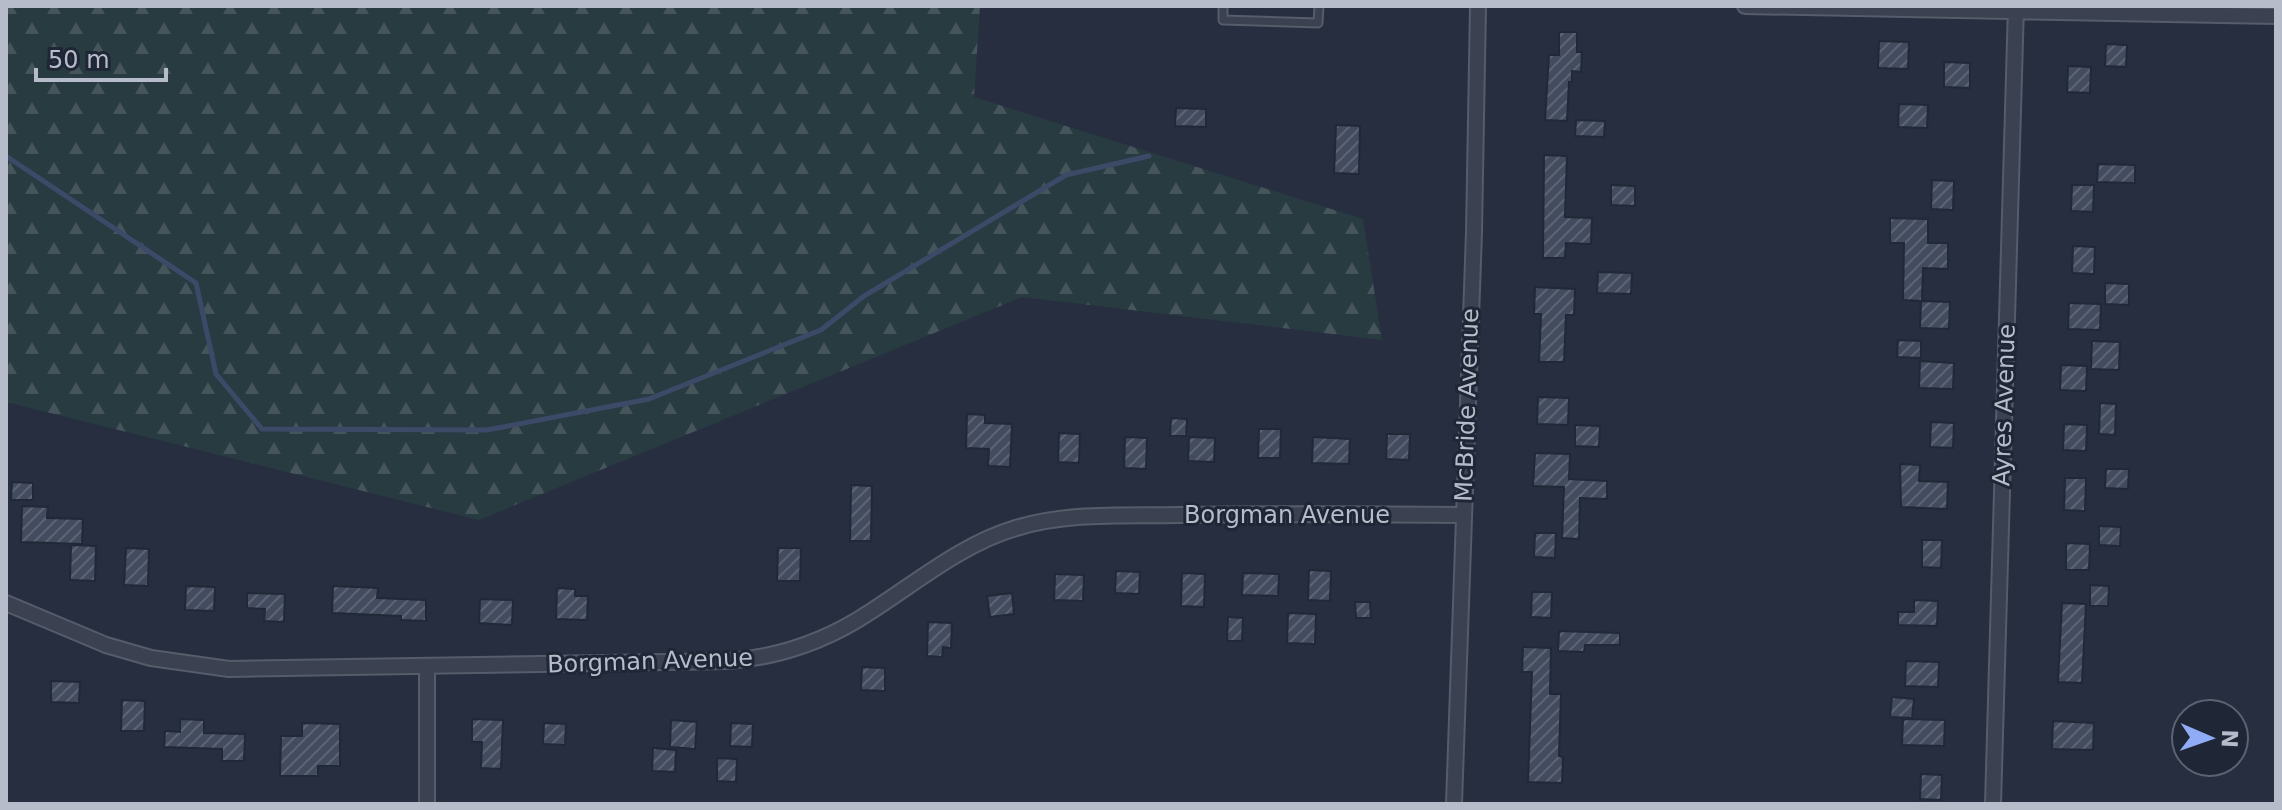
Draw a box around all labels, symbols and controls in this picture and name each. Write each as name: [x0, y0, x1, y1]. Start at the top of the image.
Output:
scale bar: [36, 32, 166, 82]
text: 50 m: [48, 46, 110, 74]
street label: McBride Avenue: [1450, 308, 1484, 502]
street label: Ayres Avenue: [1987, 323, 2021, 487]
street label: Borgman Avenue: [1184, 501, 1390, 529]
street label: Borgman Avenue: [547, 643, 753, 679]
north arrow: [2170, 698, 2250, 778]
text: N: [2217, 729, 2242, 748]

